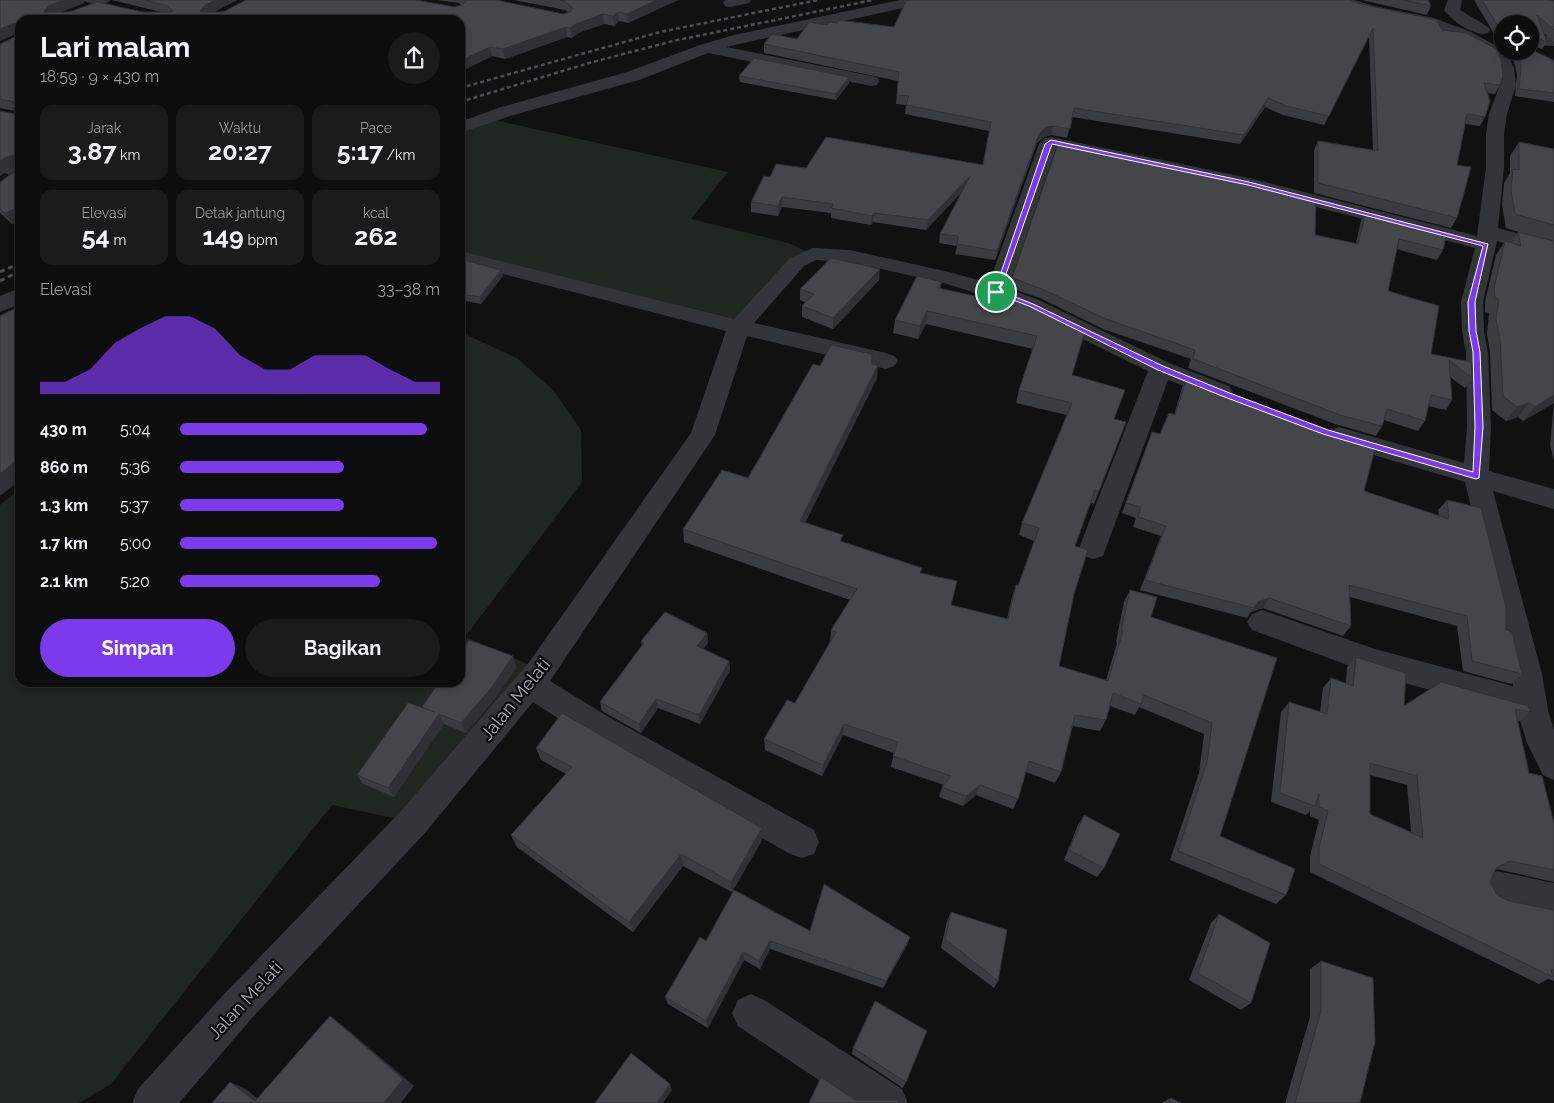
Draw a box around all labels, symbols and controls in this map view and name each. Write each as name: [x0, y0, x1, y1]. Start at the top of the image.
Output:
map controls: [1494, 15, 1539, 60]
button: locate: [1494, 15, 1539, 60]
text: Lari malam: [40, 31, 190, 64]
button: share: [388, 32, 440, 84]
text: 18:59 · 9 × 430 m: [40, 67, 159, 86]
text: Jarak: [87, 120, 121, 136]
text: Waktu: [219, 120, 261, 136]
text: Pace: [360, 120, 392, 136]
text: 3.87: [68, 136, 116, 166]
text: 20:27: [208, 136, 272, 166]
text: 5:17: [337, 136, 383, 166]
text: km: [116, 147, 140, 163]
text: /km: [383, 147, 415, 163]
text: Elevasi: [81, 205, 127, 221]
text: Detak jantung: [195, 205, 285, 221]
text: kcal: [363, 205, 389, 221]
text: 54: [82, 221, 110, 251]
text: 149: [202, 221, 244, 251]
text: 262: [354, 221, 398, 251]
text: m: [110, 232, 126, 248]
text: bpm: [244, 232, 278, 248]
pin: [975, 271, 1017, 313]
icon: arrive: [982, 278, 1010, 306]
text: Elevasi: [40, 280, 92, 299]
text: 33–38 m: [378, 280, 440, 299]
text: 430 m: [40, 420, 87, 439]
text: 5:04: [120, 420, 150, 439]
text: 860 m: [40, 458, 88, 477]
text: 5:36: [120, 458, 150, 477]
text: 1.3 km: [40, 496, 88, 515]
text: 5:37: [120, 496, 149, 515]
text: 1.7 km: [40, 534, 88, 553]
text: 5:00: [120, 534, 151, 553]
text: 2.1 km: [40, 572, 88, 591]
text: 5:20: [120, 572, 150, 591]
button: Simpan: [40, 619, 235, 677]
button: Bagikan: [245, 619, 440, 677]
street label: Jalan Melati: [476, 654, 554, 744]
street label: Jalan Melati: [204, 957, 286, 1043]

